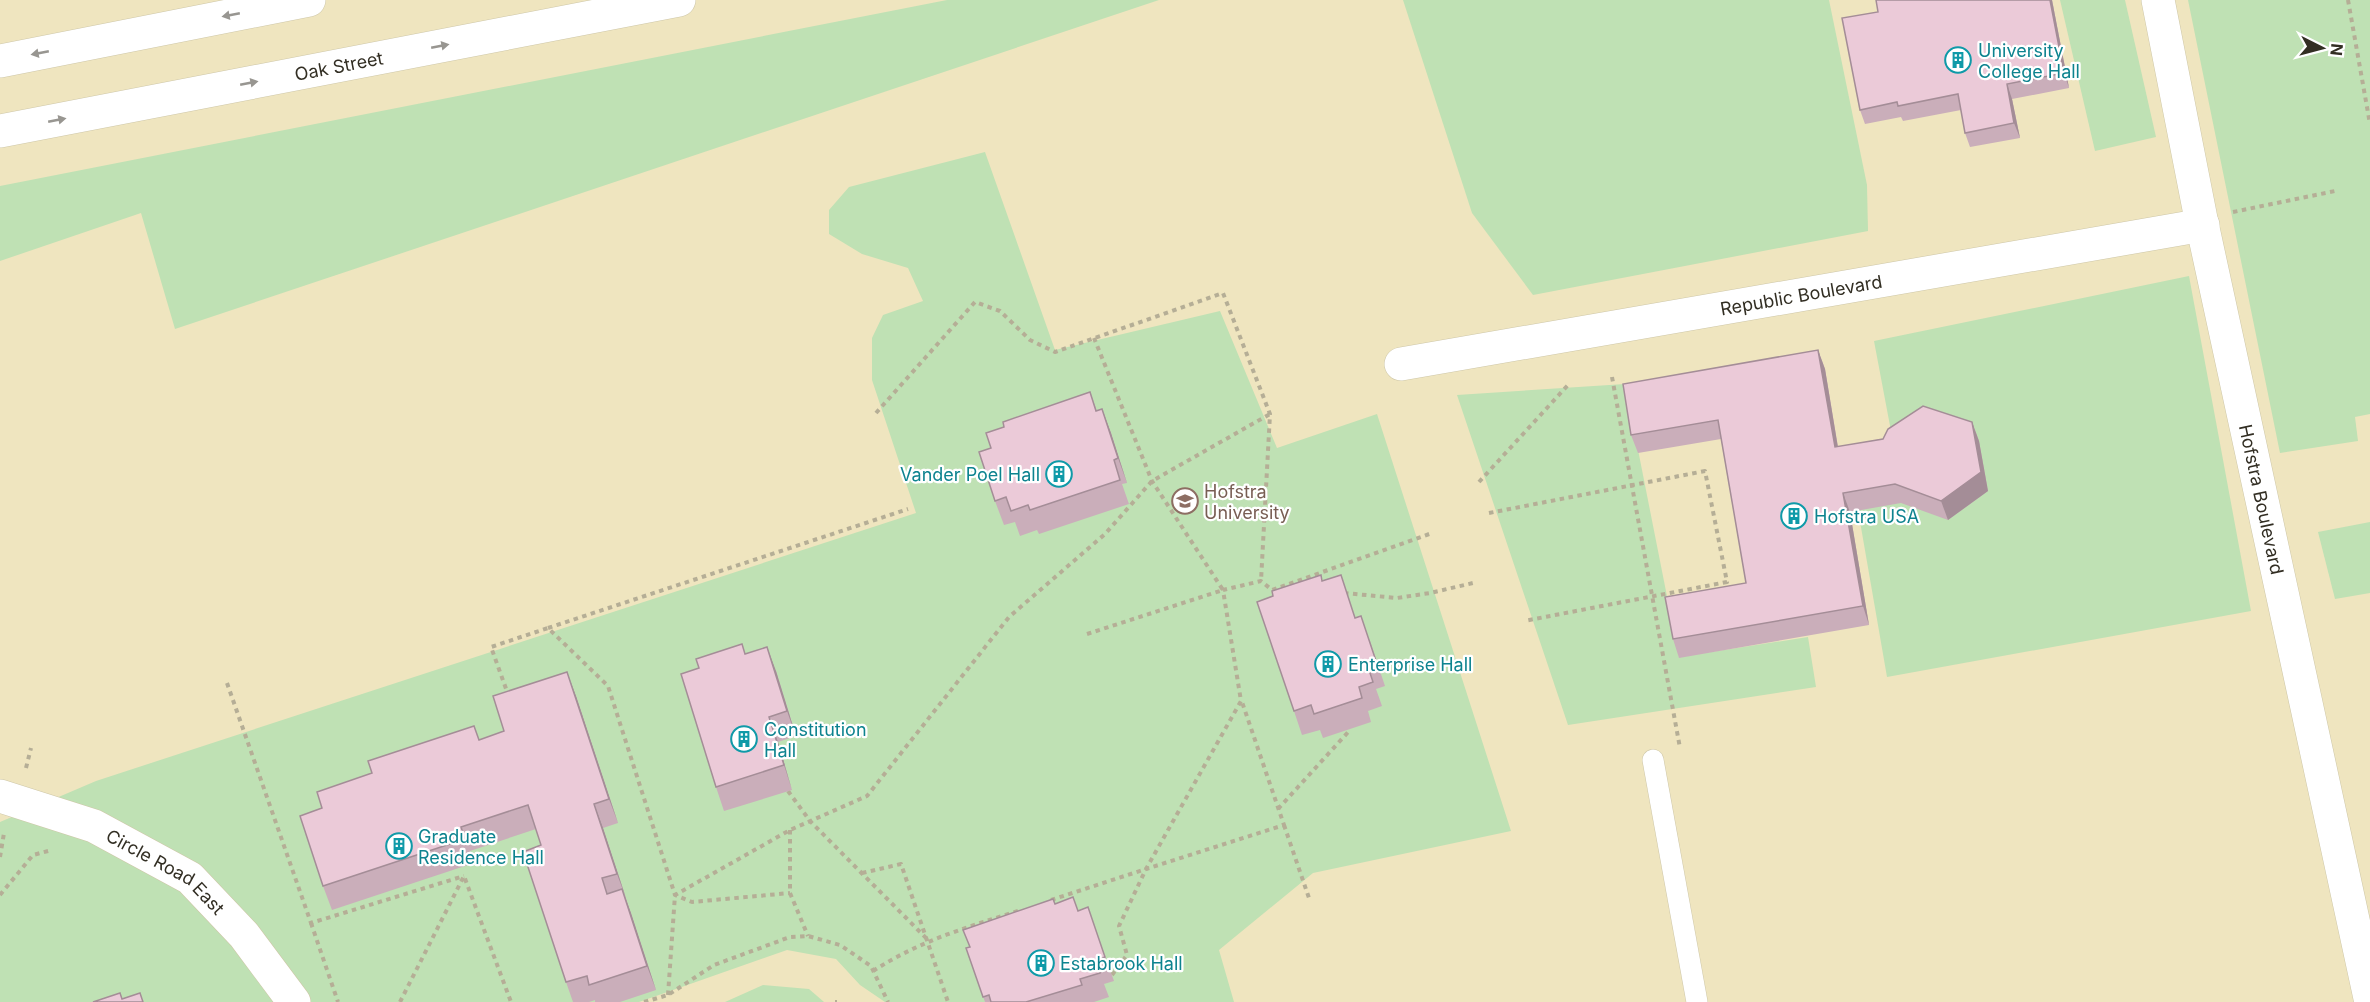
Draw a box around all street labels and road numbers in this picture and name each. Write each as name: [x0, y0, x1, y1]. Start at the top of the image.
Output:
street label: Oak Street: [293, 47, 385, 84]
street label: Republic Boulevard: [1718, 270, 1884, 319]
street label: Hofstra Boulevard: [2235, 422, 2288, 576]
street label: Circle Road East: [103, 824, 229, 918]

